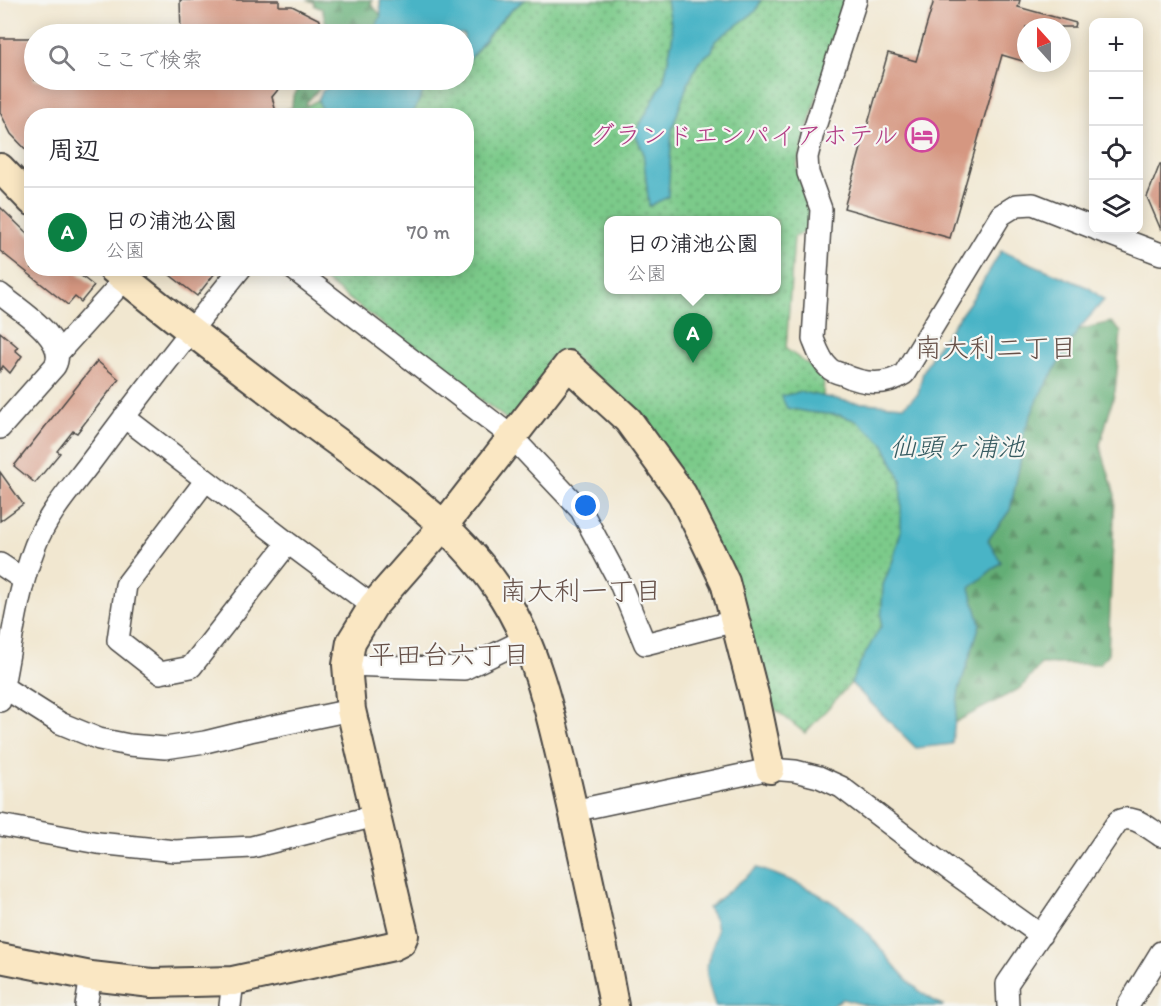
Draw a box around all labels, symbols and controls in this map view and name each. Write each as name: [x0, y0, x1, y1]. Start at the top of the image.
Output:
north arrow: [1017, 18, 1071, 72]
map controls: [1089, 18, 1143, 234]
button: +: [1089, 18, 1143, 72]
search box: [24, 24, 474, 90]
icon: search: [45, 41, 78, 74]
text: ここで検索: [93, 46, 203, 73]
button: −: [1089, 72, 1143, 126]
hotel icon: グランドエンパイアホテル: [904, 117, 940, 153]
place label: グランドエンパイアホテル: [589, 119, 899, 151]
button: locate: [1089, 126, 1143, 180]
text: 周辺: [48, 134, 100, 166]
button: layers: [1089, 180, 1143, 234]
text: 日の浦池公園: [105, 207, 237, 234]
popup: [604, 216, 781, 294]
text: A: [61, 220, 74, 244]
text: 70 m: [406, 220, 450, 244]
text: 日の浦池公園: [626, 230, 759, 257]
text: 公園: [105, 238, 145, 262]
text: 公園: [626, 261, 666, 285]
pin: A: [674, 314, 712, 363]
district label: 南大利二丁目: [915, 331, 1077, 364]
water label: 仙頭ヶ浦池: [890, 430, 1025, 463]
your location: [571, 491, 600, 520]
district label: 南大利一丁目: [500, 574, 662, 607]
district label: 平田台六丁目: [368, 638, 530, 671]

